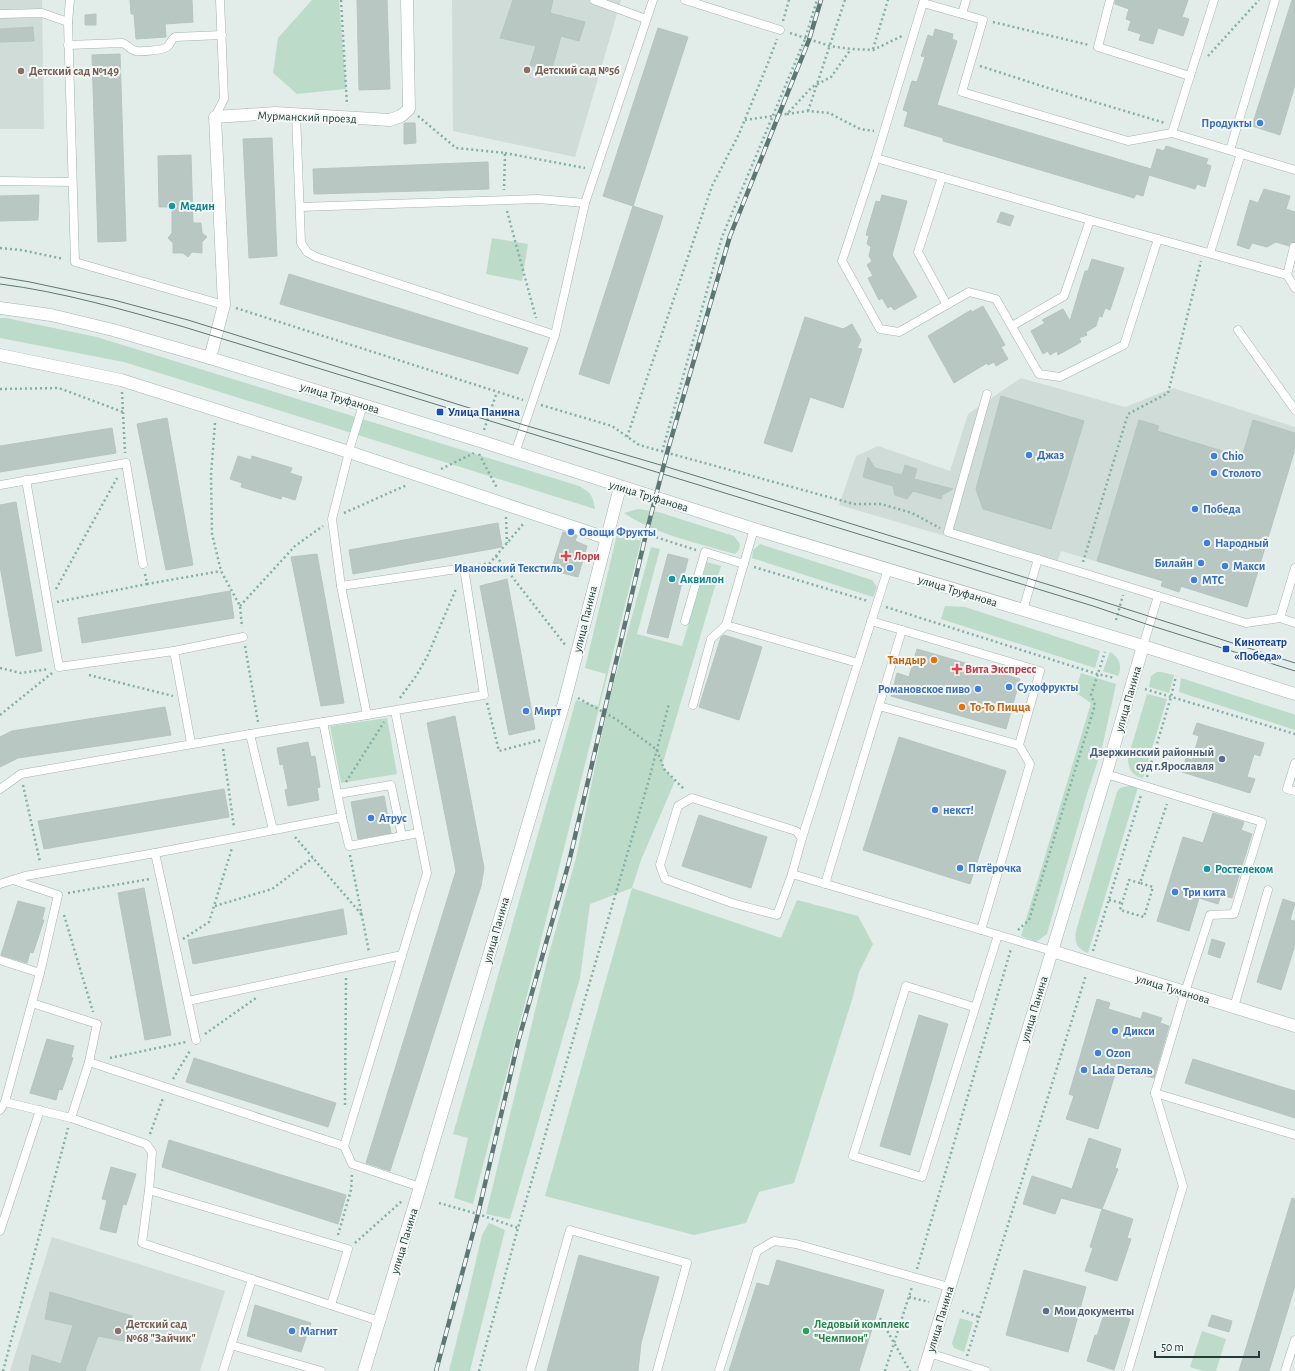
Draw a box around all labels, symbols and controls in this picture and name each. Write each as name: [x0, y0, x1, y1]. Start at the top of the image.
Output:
place label: Детский сад №56: [535, 64, 620, 76]
place label: Детский сад №149: [29, 65, 119, 77]
marker: Детский сад №56: [522, 65, 532, 75]
marker: Детский сад №149: [16, 66, 26, 76]
street label: Мурманский проезд: [257, 109, 357, 126]
place label: Продукты: [1201, 117, 1252, 130]
marker: Продукты: [1255, 118, 1265, 128]
place label: Медин: [180, 200, 215, 212]
marker: Медин: [167, 201, 177, 211]
street label: улица Труфанова: [298, 380, 381, 417]
place label: Улица Панина: [448, 406, 520, 418]
marker: Улица Панина: [435, 407, 445, 417]
place label: Джаз: [1037, 449, 1064, 461]
marker: Джаз: [1024, 450, 1034, 460]
place label: Chio: [1222, 450, 1244, 462]
marker: Chio: [1209, 451, 1219, 461]
place label: Столото: [1222, 467, 1261, 479]
marker: Столото: [1209, 468, 1219, 478]
street label: улица Труфанова: [607, 478, 690, 515]
place label: Победа: [1203, 503, 1241, 515]
marker: Победа: [1190, 504, 1200, 514]
place label: Овощи Фрукты: [579, 526, 656, 539]
marker: Овощи Фрукты: [566, 527, 576, 537]
place label: Народный: [1215, 537, 1269, 549]
marker: Народный: [1202, 538, 1212, 548]
place label: Лори: [574, 550, 600, 562]
marker: Лори: [561, 551, 571, 561]
place label: Билайн: [1154, 557, 1193, 569]
marker: Билайн: [1196, 558, 1206, 568]
place label: Макси: [1233, 560, 1265, 572]
marker: Макси: [1220, 561, 1230, 571]
place label: Ивановский Текстиль: [454, 562, 562, 574]
marker: Ивановский Текстиль: [565, 563, 575, 573]
place label: Аквилон: [680, 573, 724, 585]
street label: улица Труфанова: [916, 573, 999, 610]
marker: Аквилон: [667, 574, 677, 584]
place label: МТС: [1202, 574, 1224, 586]
marker: МТС: [1189, 575, 1199, 585]
street label: улица Панина: [571, 584, 600, 655]
place label: Кинотеатр «Победа»: [1234, 636, 1287, 662]
marker: Кинотеатр «Победа»: [1221, 644, 1231, 654]
place label: Тандыр: [888, 654, 926, 666]
marker: Тандыр: [929, 655, 939, 665]
place label: Вита Экспресс: [965, 663, 1036, 675]
marker: Вита Экспресс: [952, 664, 962, 674]
street label: улица Панина: [1113, 664, 1144, 735]
place label: Сухофрукты: [1017, 681, 1079, 694]
marker: Сухофрукты: [1004, 682, 1014, 692]
place label: Романовское пиво: [878, 683, 970, 695]
marker: Романовское пиво: [973, 684, 983, 694]
place label: То-То Пицца: [970, 701, 1031, 713]
marker: То-То Пицца: [957, 702, 967, 712]
place label: Мирт: [534, 705, 562, 717]
marker: Мирт: [521, 706, 531, 716]
place label: Дзержинский районный суд г.Ярославля: [1090, 746, 1214, 773]
marker: Дзержинский районный суд г.Ярославля: [1217, 754, 1227, 764]
place label: некст!: [943, 804, 974, 816]
marker: некст!: [930, 805, 940, 815]
place label: Атрус: [379, 812, 407, 825]
marker: Атрус: [366, 813, 376, 823]
place label: Пятёрочка: [968, 862, 1022, 874]
marker: Пятёрочка: [955, 863, 965, 873]
place label: Ростелеком: [1215, 863, 1273, 875]
marker: Ростелеком: [1202, 864, 1212, 874]
place label: Три кита: [1183, 886, 1226, 898]
marker: Три кита: [1170, 887, 1180, 897]
street label: улица Панина: [481, 895, 512, 966]
street label: улица Туманова: [1133, 972, 1212, 1007]
street label: улица Панина: [1018, 974, 1051, 1045]
place label: Дикси: [1123, 1025, 1155, 1037]
marker: Дикси: [1110, 1026, 1120, 1036]
place label: Ozon: [1106, 1047, 1131, 1059]
marker: Ozon: [1093, 1048, 1103, 1058]
place label: Lada Dеталь: [1092, 1064, 1153, 1076]
marker: Lada Dеталь: [1079, 1065, 1089, 1075]
street label: улица Панина: [388, 1206, 421, 1277]
street label: улица Панина: [924, 1284, 957, 1355]
place label: Мои документы: [1054, 1305, 1134, 1318]
marker: Мои документы: [1041, 1306, 1051, 1316]
place label: Детский сад №68 "Зайчик": [126, 1318, 196, 1344]
place label: Ледовый комплекс "Чемпион": [814, 1318, 910, 1344]
place label: Магнит: [300, 1325, 338, 1337]
marker: Детский сад №68 "Зайчик": [113, 1326, 123, 1336]
marker: Магнит: [287, 1326, 297, 1336]
marker: Ледовый комплекс "Чемпион": [801, 1326, 811, 1336]
scale bar: [1155, 1333, 1259, 1359]
text: 50 m: [1161, 1341, 1184, 1353]

